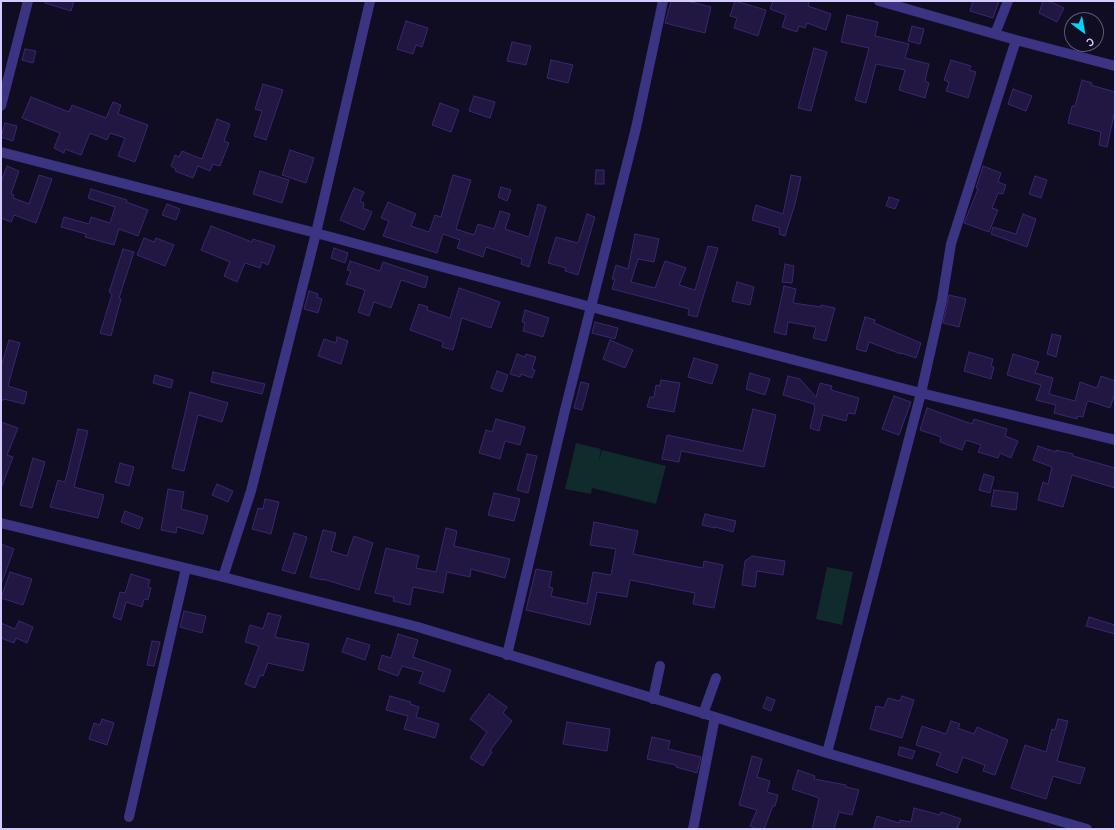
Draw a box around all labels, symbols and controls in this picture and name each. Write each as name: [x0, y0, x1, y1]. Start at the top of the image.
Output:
north arrow: [1064, 12, 1104, 52]
text: С: [1083, 34, 1097, 49]

